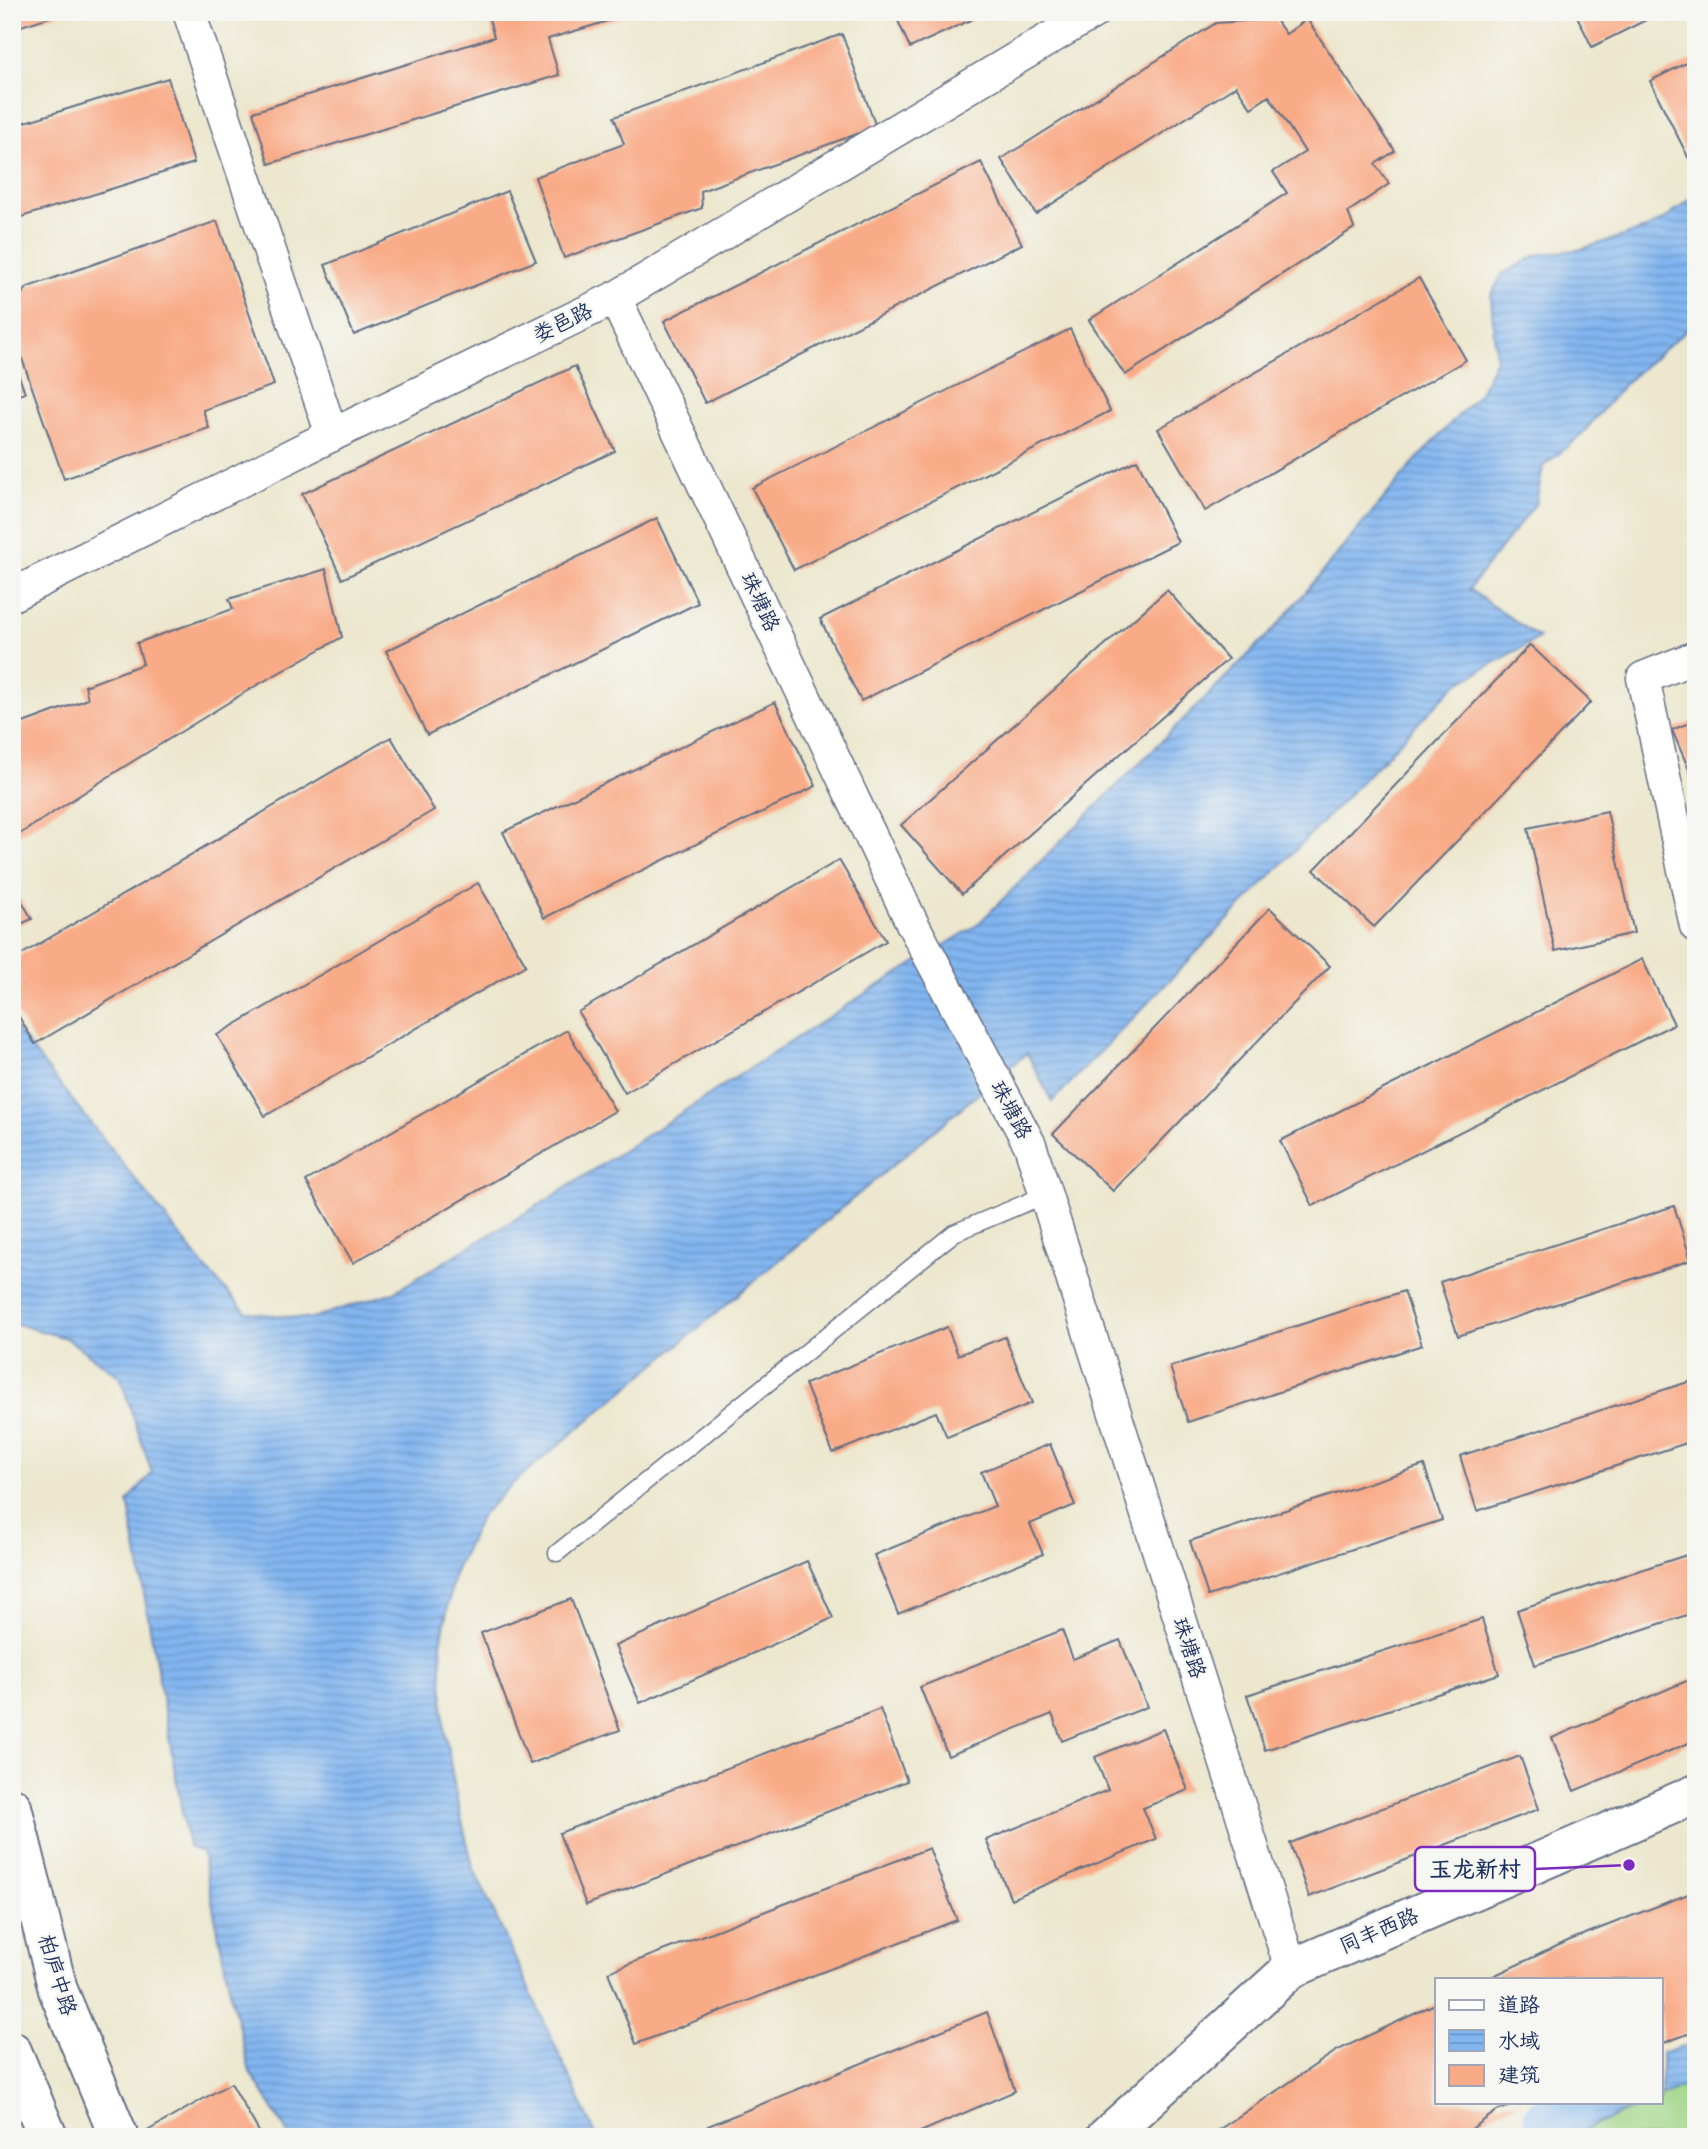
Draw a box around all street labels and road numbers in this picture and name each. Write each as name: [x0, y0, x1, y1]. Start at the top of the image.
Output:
street label: 娄邑路: [529, 297, 597, 349]
street label: 珠塘路: [734, 568, 786, 636]
street label: 珠塘路: [984, 1076, 1038, 1144]
street label: 珠塘路: [1166, 1614, 1212, 1682]
street label: 同丰西路: [1335, 1902, 1423, 1960]
street label: 柏庐中路: [32, 1931, 82, 2019]

